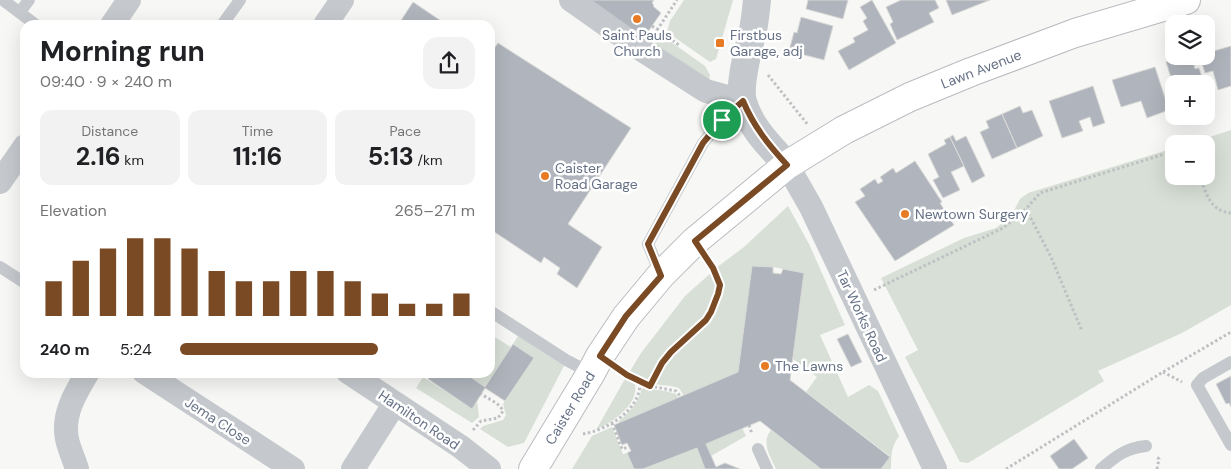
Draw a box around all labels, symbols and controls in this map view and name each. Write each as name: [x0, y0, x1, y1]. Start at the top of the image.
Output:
marker: Saint Pauls Church: [631, 13, 643, 25]
map controls: [1165, 15, 1215, 185]
button: layers: [1165, 15, 1215, 65]
place label: Saint Pauls Church: [602, 26, 672, 60]
place label: Firstbus Garage, adj: [730, 26, 803, 60]
text: Morning run: [40, 33, 205, 70]
button: share: [423, 37, 475, 89]
marker: Firstbus Garage, adj: [714, 37, 726, 49]
street label: Lawn Avenue: [938, 45, 1024, 93]
text: 09:40 · 9 × 240 m: [40, 71, 172, 92]
button: +: [1165, 75, 1215, 125]
pin: [701, 99, 743, 141]
icon: arrive: [708, 106, 736, 134]
text: Distance: [81, 122, 138, 140]
text: Time: [242, 122, 273, 140]
text: Pace: [389, 122, 421, 140]
button: −: [1165, 135, 1215, 185]
text: 2.16: [76, 140, 121, 173]
text: 11:16: [233, 140, 282, 173]
text: 5:13: [368, 140, 414, 173]
text: km: [121, 151, 144, 169]
text: /km: [414, 151, 443, 169]
place label: Caister Road Garage: [555, 159, 638, 193]
marker: Caister Road Garage: [539, 170, 551, 182]
text: Elevation: [40, 200, 107, 221]
text: 265–271 m: [395, 200, 475, 221]
place label: Newtown Surgery: [915, 205, 1029, 223]
marker: Newtown Surgery: [899, 208, 911, 220]
street label: Tar Works Road: [833, 267, 891, 365]
text: 240 m: [40, 339, 90, 360]
text: 5:24: [120, 339, 152, 360]
place label: The Lawns: [775, 357, 843, 375]
marker: The Lawns: [759, 360, 771, 372]
street label: Caister Road: [541, 368, 599, 448]
street label: Hamilton Road: [375, 386, 463, 454]
street label: Jema Close: [182, 393, 254, 449]

